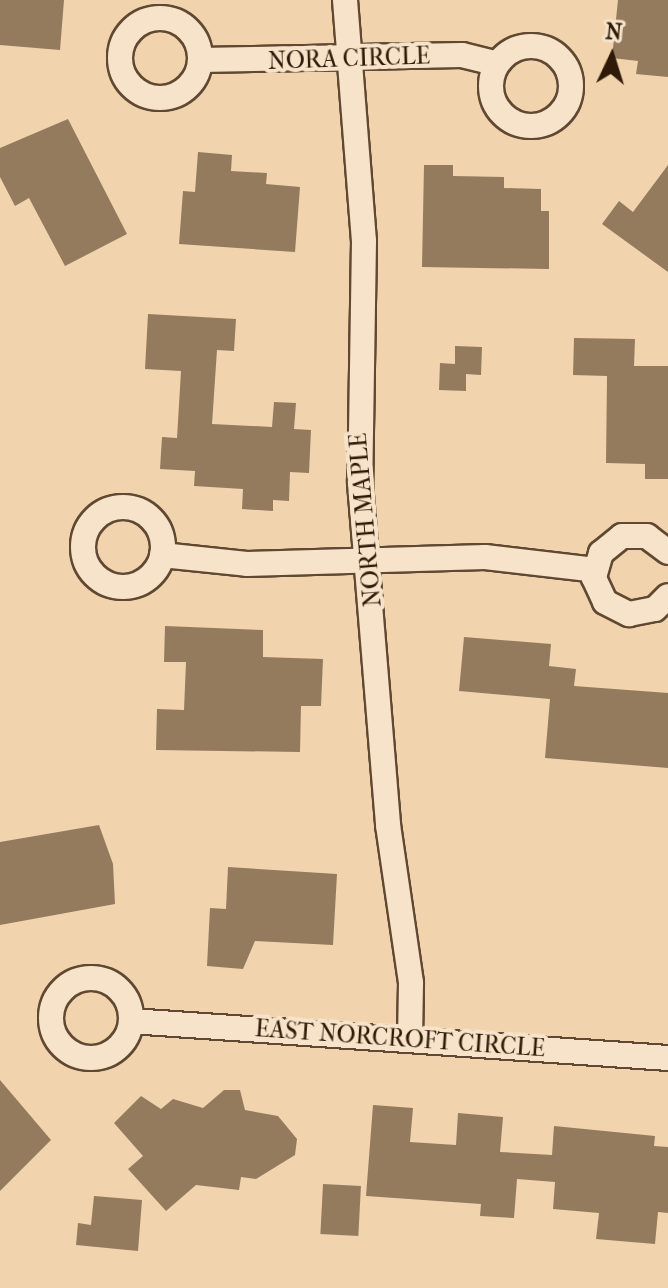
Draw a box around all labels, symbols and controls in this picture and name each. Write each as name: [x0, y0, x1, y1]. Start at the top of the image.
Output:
north arrow: [572, 16, 652, 96]
text: N: [604, 19, 623, 46]
street label: NORA CIRCLE: [267, 42, 431, 76]
street label: NORTH MAPLE: [344, 432, 388, 608]
street label: EAST NORCROFT CIRCLE: [254, 1014, 546, 1064]

